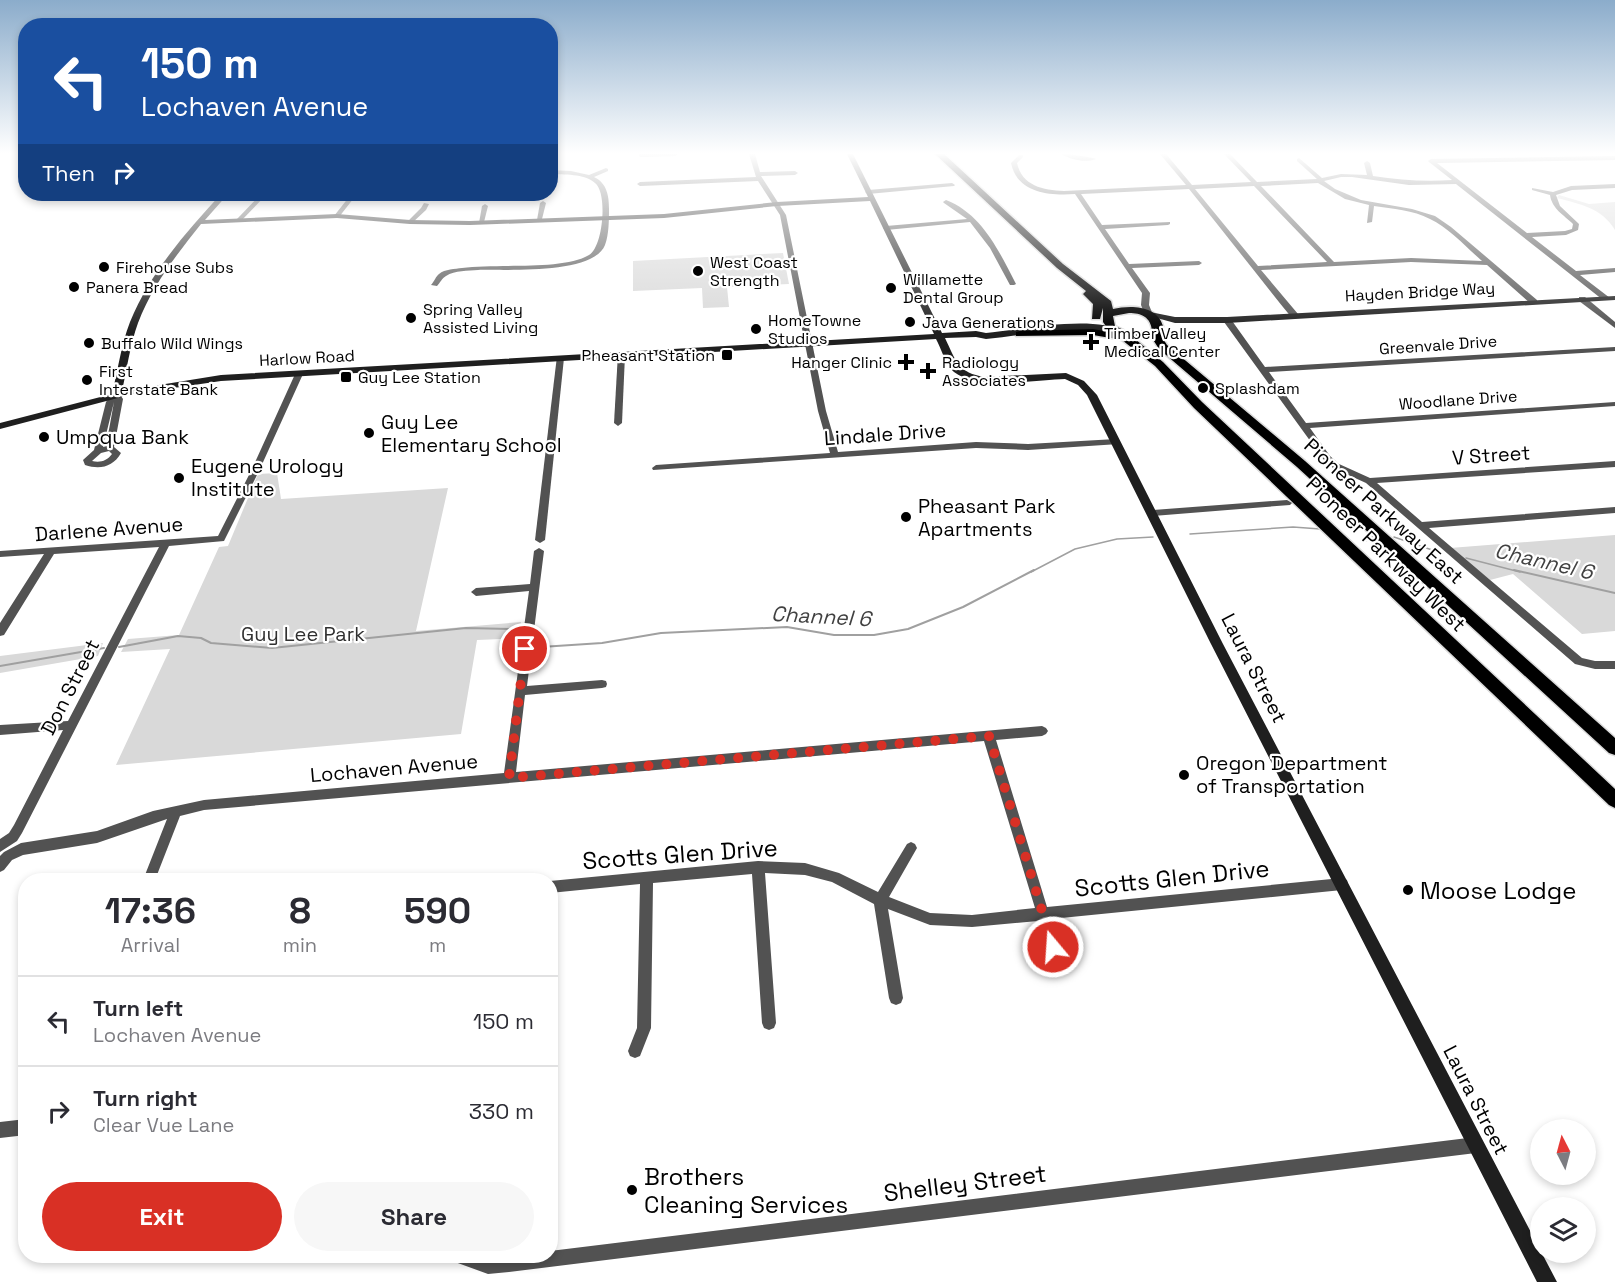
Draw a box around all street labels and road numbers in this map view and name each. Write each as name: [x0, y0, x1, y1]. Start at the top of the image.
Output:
street label: Hayden Bridge Way: [1344, 278, 1496, 306]
street label: Greenvale Drive: [1378, 330, 1498, 360]
street label: Harlow Road: [259, 345, 355, 371]
street label: Woodlane Drive: [1398, 385, 1518, 415]
street label: Lindale Drive: [823, 417, 947, 451]
street label: Pioneer Parkway East: [1299, 432, 1469, 590]
street label: V Street: [1451, 439, 1531, 471]
street label: Pioneer Parkway West: [1301, 471, 1471, 637]
street label: Darlene Avenue: [34, 511, 184, 547]
street label: Laura Street: [1215, 609, 1293, 727]
street label: Don Street: [35, 635, 105, 739]
street label: Lochaven Avenue: [309, 748, 479, 788]
street label: Scotts Glen Drive: [581, 832, 779, 876]
street label: Scotts Glen Drive: [1073, 852, 1271, 904]
street label: Laura Street: [1437, 1041, 1515, 1159]
street label: Shelley Street: [882, 1158, 1048, 1208]

